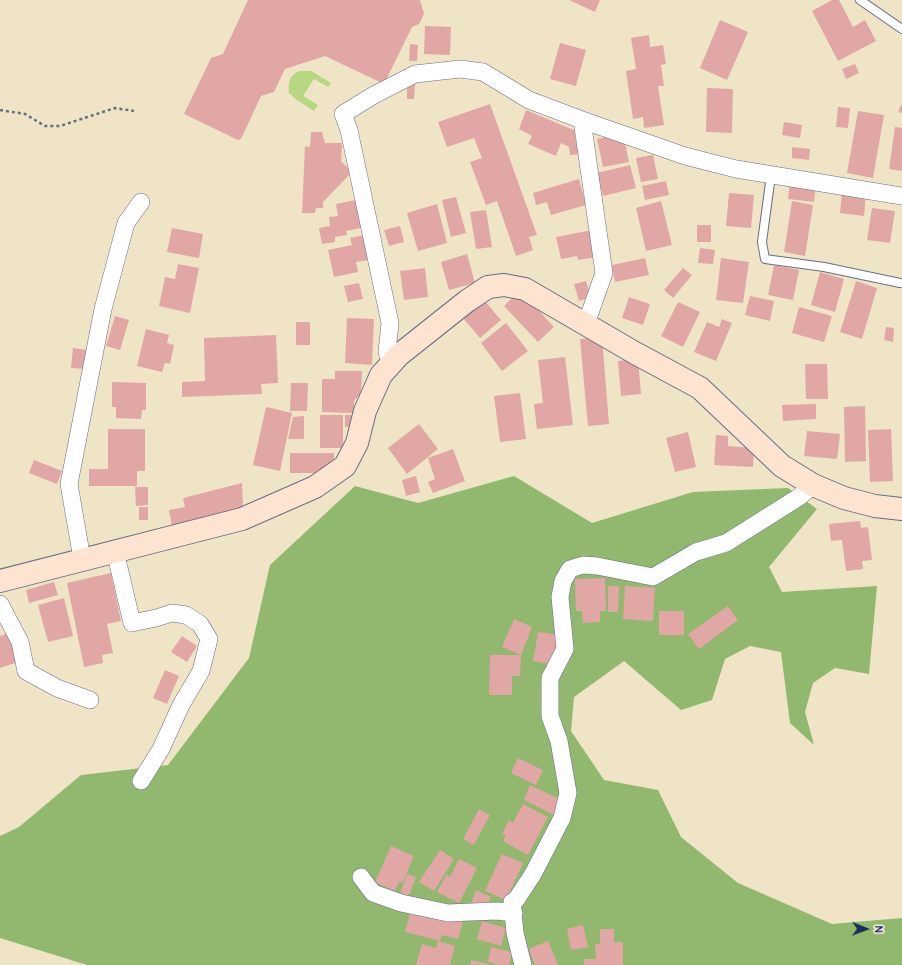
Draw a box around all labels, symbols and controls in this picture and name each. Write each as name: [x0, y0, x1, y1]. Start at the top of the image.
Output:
north arrow: [846, 909, 886, 949]
text: N: [872, 925, 885, 933]

